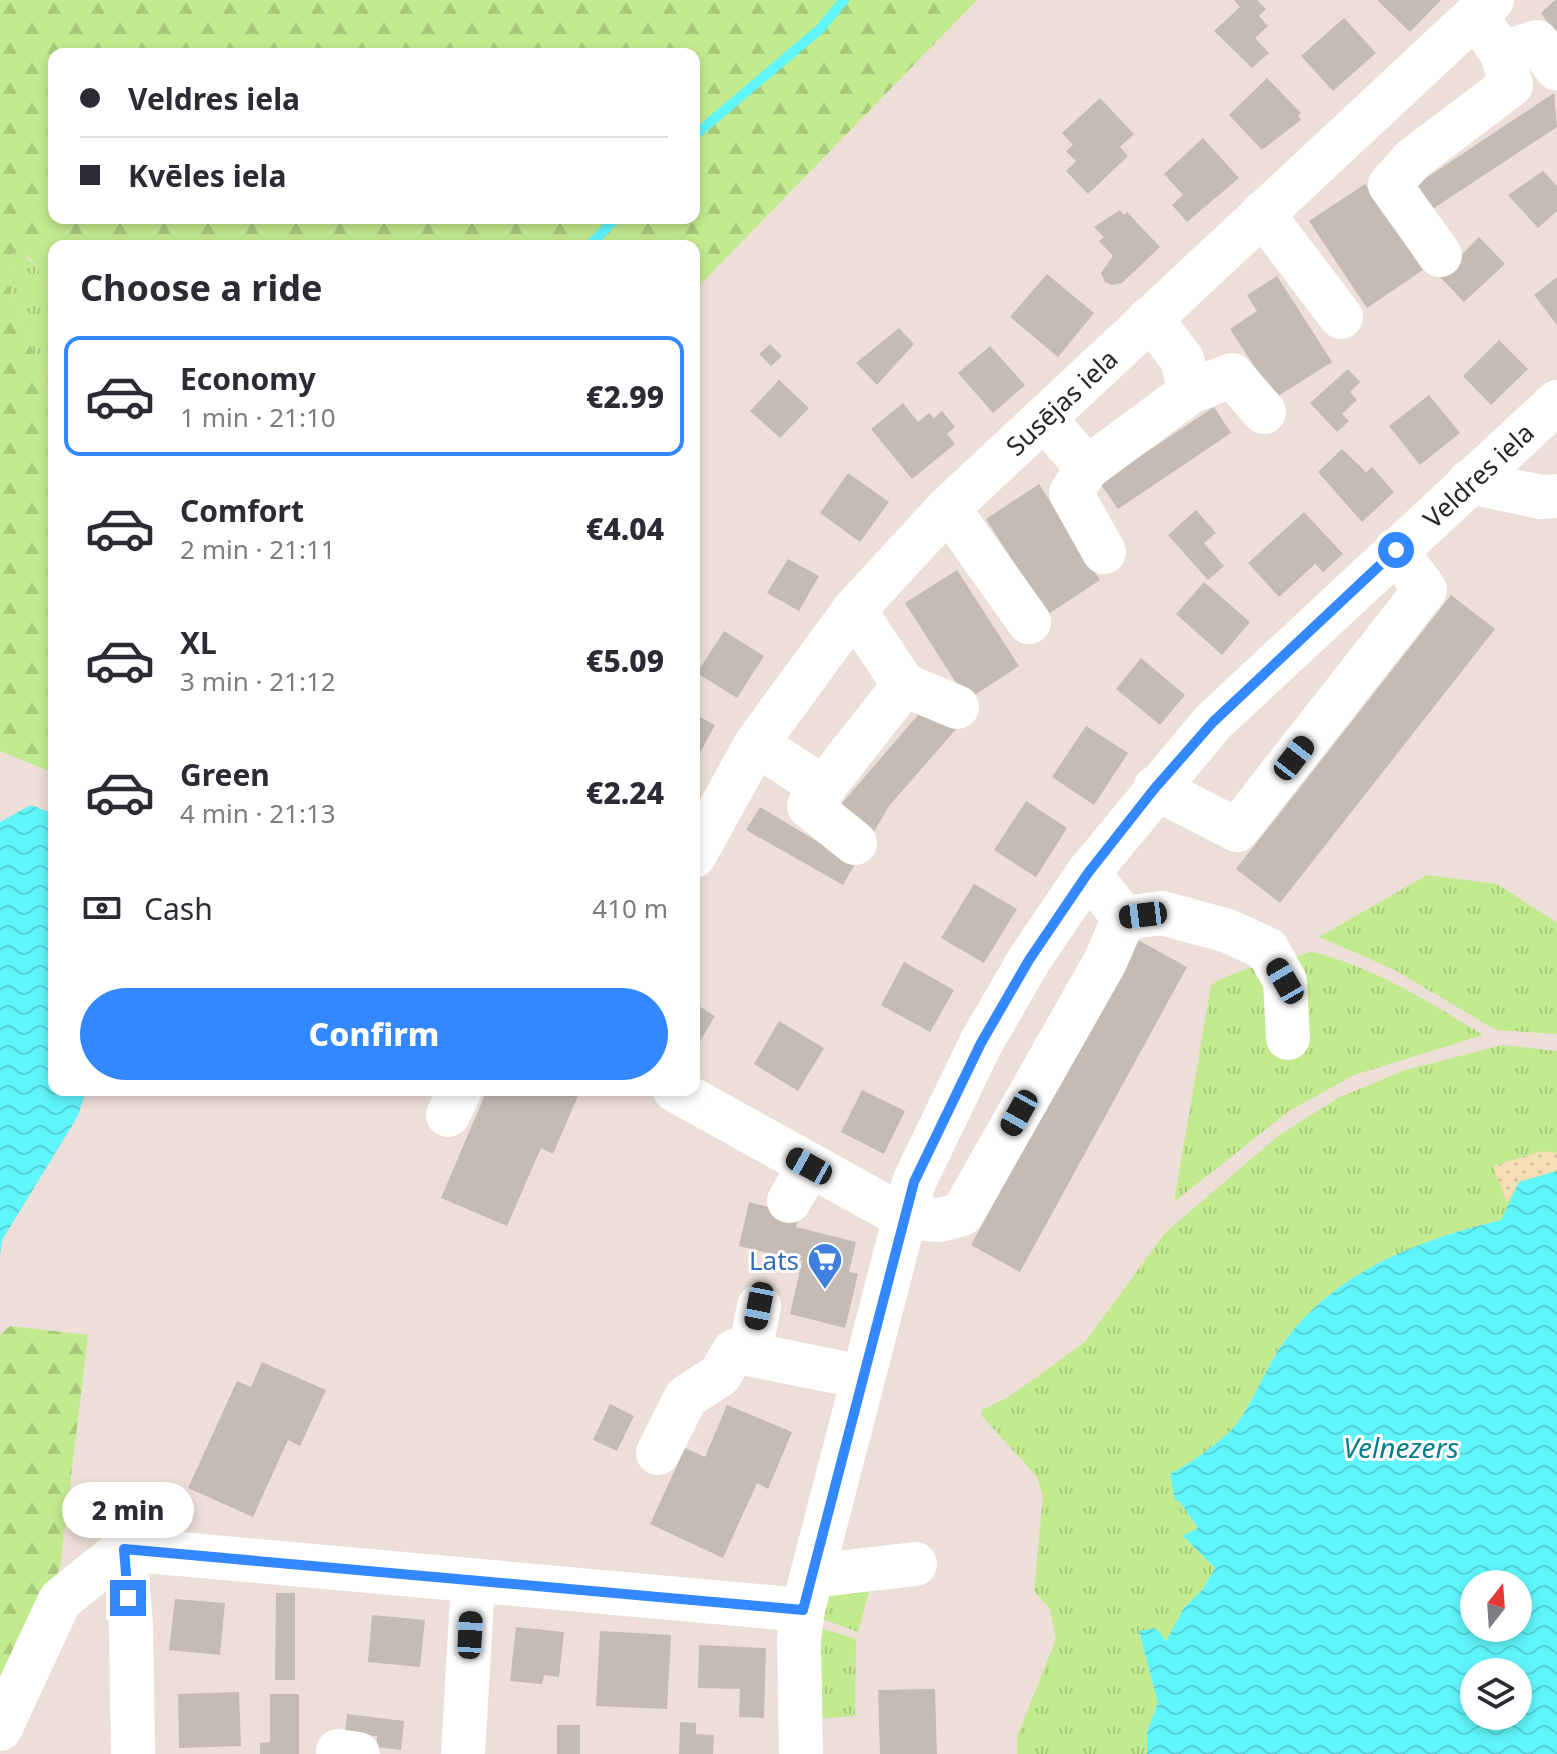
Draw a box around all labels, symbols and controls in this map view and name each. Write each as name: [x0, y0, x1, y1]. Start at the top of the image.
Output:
text: Veldres iela: [128, 78, 300, 119]
text: Kvēles iela: [128, 155, 286, 196]
text: Choose a ride: [80, 263, 322, 312]
street label: Susējas iela: [998, 341, 1125, 463]
text: Economy: [180, 358, 316, 399]
icon: car: [84, 360, 156, 432]
text: €2.99: [586, 376, 664, 417]
text: 1 min · 21:10: [180, 399, 336, 435]
street label: Veldres iela: [1415, 415, 1541, 536]
text: Comfort: [180, 490, 304, 531]
icon: car: [84, 492, 156, 564]
text: €4.04: [586, 508, 664, 549]
text: 2 min · 21:11: [180, 531, 336, 567]
route start: [1378, 532, 1414, 568]
text: XL: [180, 622, 217, 663]
icon: car: [84, 624, 156, 696]
text: €5.09: [586, 640, 664, 681]
text: 3 min · 21:12: [180, 663, 336, 699]
car: [1270, 732, 1318, 784]
text: Green: [180, 754, 270, 795]
icon: car: [84, 756, 156, 828]
text: €2.24: [586, 772, 664, 813]
text: 4 min · 21:13: [180, 795, 336, 831]
icon: cash: [80, 886, 124, 930]
text: Cash: [144, 888, 213, 929]
text: 410 m: [592, 890, 668, 926]
car: [1118, 900, 1168, 930]
car: [1263, 954, 1307, 1008]
button: Confirm: [80, 988, 668, 1080]
car: [997, 1086, 1041, 1140]
car: [782, 1144, 836, 1188]
supermarket icon: Lats: [806, 1241, 844, 1291]
place label: Lats: [749, 1242, 799, 1278]
car: [743, 1280, 775, 1332]
water label: Velnezers: [1343, 1428, 1459, 1466]
callout: 2 min: [62, 1482, 194, 1538]
text: 2 min: [92, 1492, 164, 1528]
north arrow: [1460, 1570, 1532, 1642]
map controls: [1460, 1570, 1532, 1730]
route end: [110, 1580, 146, 1616]
car: [457, 1610, 483, 1660]
button: layers: [1460, 1658, 1532, 1730]

